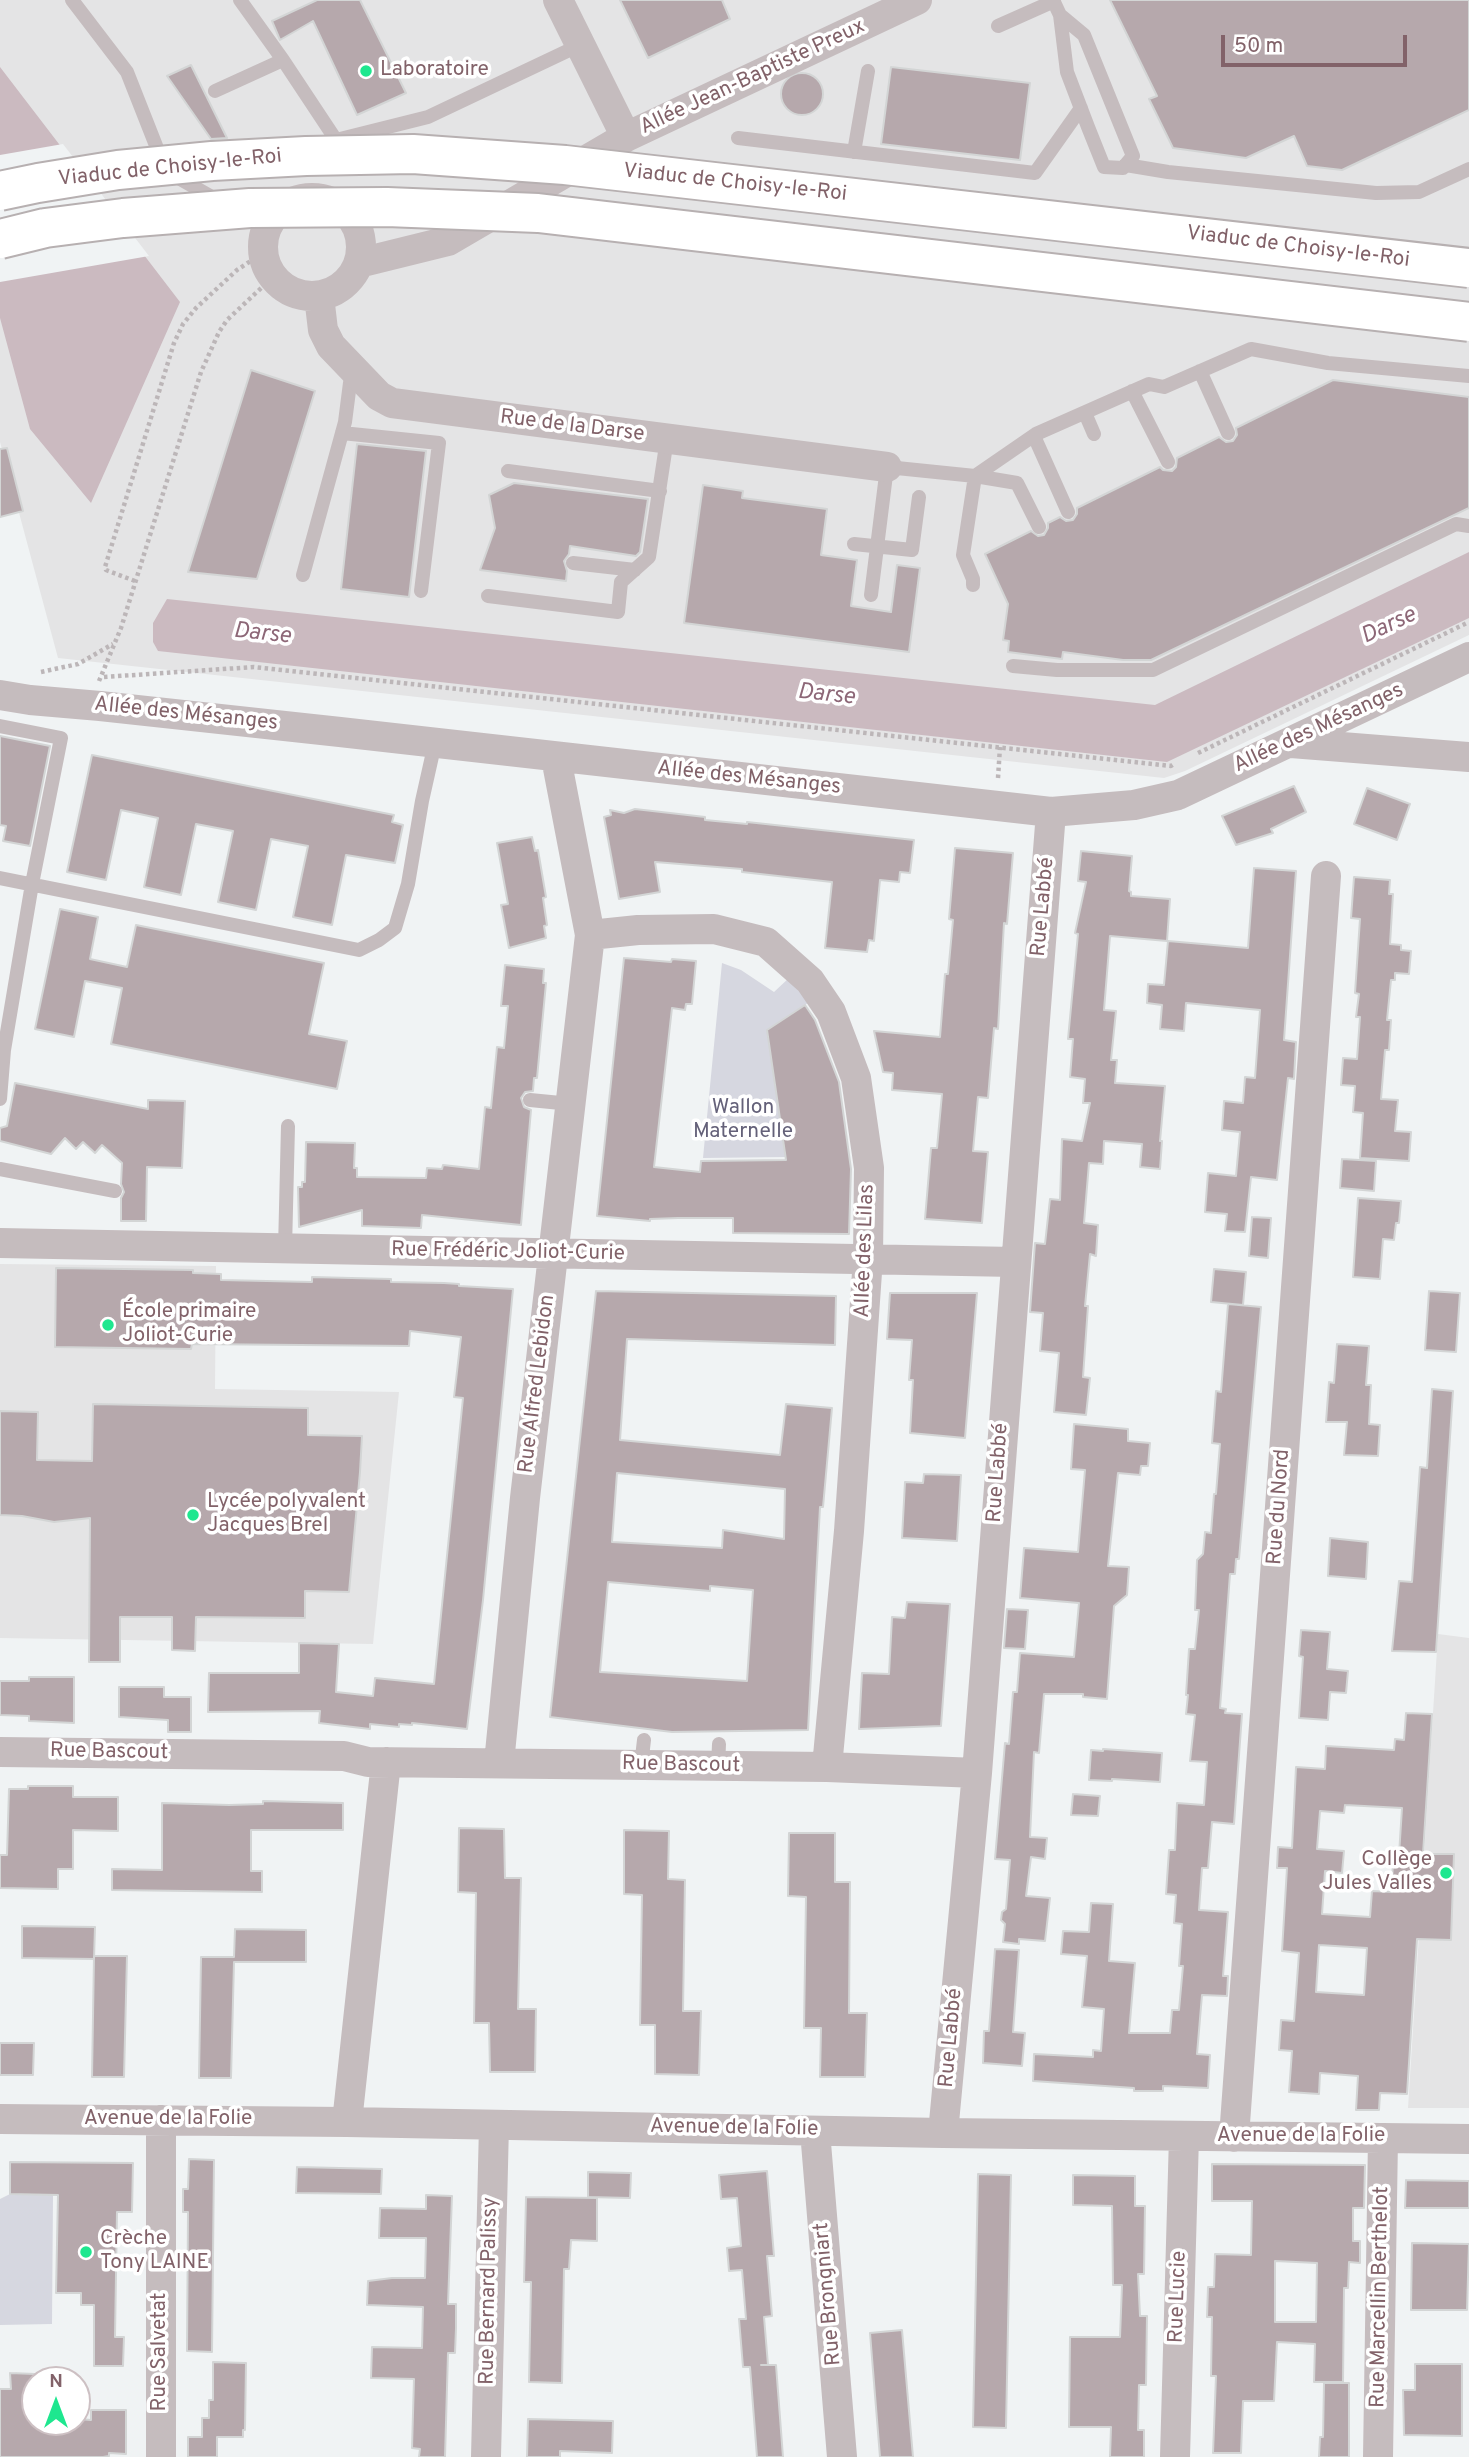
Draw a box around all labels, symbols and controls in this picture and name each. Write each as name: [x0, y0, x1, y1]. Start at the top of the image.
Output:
street label: Allée Jean-Baptiste Preux: [637, 15, 869, 141]
scale bar: [1224, 21, 1410, 65]
text: 50 m: [1234, 33, 1283, 60]
place label: Laboratoire: [380, 58, 489, 84]
marker: Laboratoire: [358, 63, 374, 79]
street label: Viaduc de Choisy-le-Roi: [57, 145, 283, 193]
street label: Viaduc de Choisy-le-Roi: [622, 160, 848, 208]
street label: Viaduc de Choisy-le-Roi: [1185, 222, 1411, 274]
street label: Rue de la Darse: [498, 406, 646, 448]
water label: Darse: [1357, 602, 1421, 652]
water label: Darse: [232, 618, 292, 652]
water label: Darse: [796, 679, 856, 713]
street label: Allée des Mésanges: [1230, 679, 1408, 779]
street label: Allée des Mésanges: [93, 693, 279, 737]
street label: Allée des Mésanges: [656, 757, 842, 801]
street label: Rue Labbé: [1027, 856, 1061, 958]
park label: Wallon Maternelle: [693, 1096, 793, 1146]
street label: Allée des Lilas: [851, 1184, 881, 1318]
street label: Rue Frédéric Joliot-Curie: [391, 1238, 625, 1268]
street label: Rue Alfred Lebidon: [515, 1293, 561, 1475]
place label: École primaire Joliot-Curie: [122, 1300, 256, 1350]
marker: École primaire Joliot-Curie: [100, 1317, 116, 1333]
street label: Rue Labbé: [983, 1422, 1015, 1524]
street label: Rue du Nord: [1263, 1448, 1297, 1566]
place label: Lycée polyvalent Jacques Brel: [207, 1490, 366, 1540]
marker: Lycée polyvalent Jacques Brel: [185, 1507, 201, 1523]
street label: Rue Bascout: [50, 1739, 168, 1767]
street label: Rue Bascout: [622, 1752, 740, 1780]
place label: Collège Jules Valles: [1322, 1848, 1432, 1898]
marker: Collège Jules Valles: [1438, 1865, 1454, 1881]
street label: Rue Labbé: [935, 1987, 969, 2089]
street label: Avenue de la Folie: [84, 2107, 252, 2133]
street label: Avenue de la Folie: [649, 2115, 819, 2143]
street label: Avenue de la Folie: [1217, 2124, 1385, 2150]
street label: Rue Marcellin Berthelot: [1366, 2186, 1396, 2408]
street label: Rue Bernard Palissy: [476, 2197, 504, 2385]
street label: Rue Brongniart: [810, 2221, 848, 2367]
place label: Crèche Tony LAINE: [100, 2227, 209, 2277]
marker: Crèche Tony LAINE: [78, 2244, 94, 2260]
street label: Rue Lucie: [1165, 2250, 1193, 2344]
street label: Rue Salvetat: [148, 2293, 174, 2411]
north arrow: [21, 2366, 91, 2436]
text: N: [49, 2370, 63, 2394]

